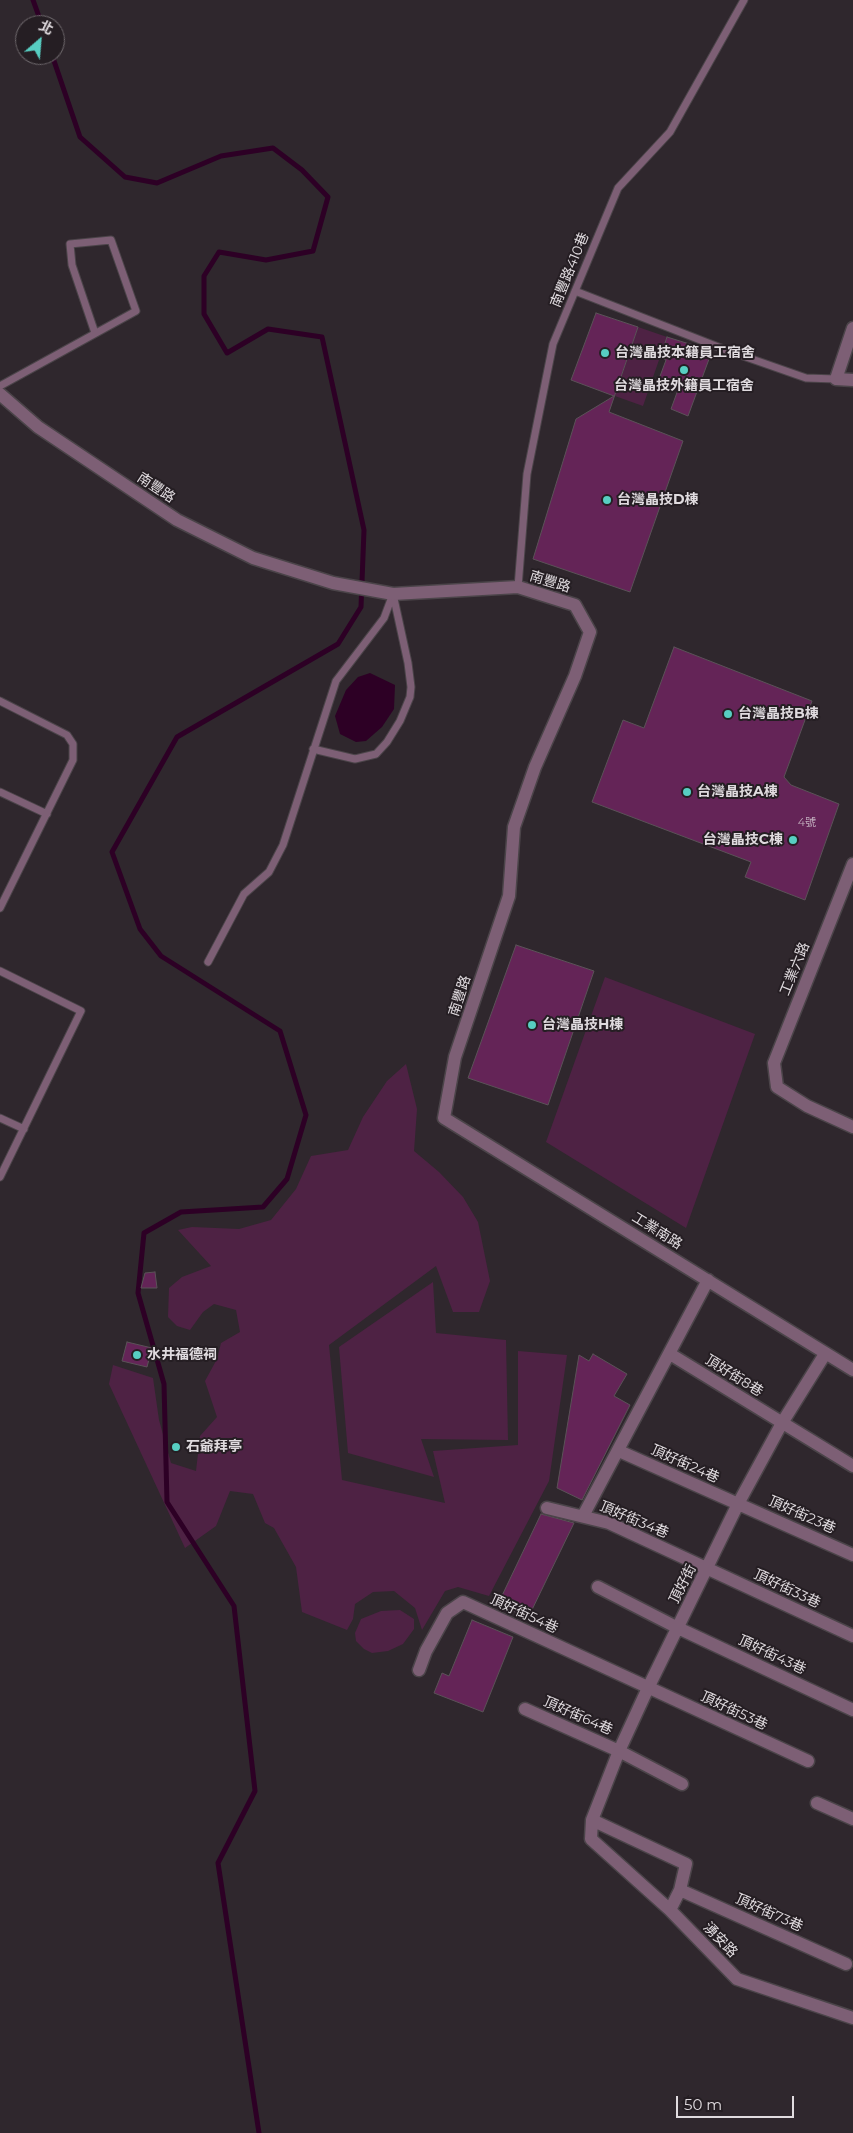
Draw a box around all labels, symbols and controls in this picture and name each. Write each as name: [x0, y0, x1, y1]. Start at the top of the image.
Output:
north arrow: [15, 15, 65, 65]
text: 北: [36, 16, 57, 39]
street label: 南豐路410巷: [547, 230, 593, 310]
place label: 台灣晶技本籍員工宿舍: [615, 345, 755, 361]
marker: 台灣晶技本籍員工宿舍: [599, 347, 611, 359]
marker: 台灣晶技外籍員工宿舍: [678, 364, 690, 376]
place label: 台灣晶技外籍員工宿舍: [614, 378, 754, 394]
street label: 南豐路: [134, 469, 178, 507]
place label: 台灣晶技D棟: [617, 492, 699, 508]
marker: 台灣晶技D棟: [601, 494, 613, 506]
street label: 南豐路: [527, 568, 573, 596]
place label: 台灣晶技B棟: [738, 706, 819, 722]
marker: 台灣晶技B棟: [722, 708, 734, 720]
place label: 台灣晶技A棟: [697, 784, 778, 800]
marker: 台灣晶技A棟: [681, 786, 693, 798]
house number: 4號: [798, 816, 816, 830]
place label: 台灣晶技C棟: [703, 832, 783, 848]
marker: 台灣晶技C棟: [787, 834, 799, 846]
street label: 工業六路: [777, 940, 813, 998]
street label: 南豐路: [446, 973, 474, 1019]
place label: 台灣晶技H棟: [542, 1017, 623, 1033]
marker: 台灣晶技H棟: [526, 1019, 538, 1031]
street label: 工業南路: [629, 1209, 685, 1253]
place label: 水井福德祠: [147, 1347, 217, 1363]
marker: 水井福德祠: [131, 1349, 143, 1361]
street label: 頂好街8巷: [702, 1352, 766, 1400]
place label: 石爺拜亭: [186, 1439, 242, 1455]
marker: 石爺拜亭: [170, 1441, 182, 1453]
street label: 頂好街24巷: [648, 1442, 722, 1486]
street label: 頂好街23巷: [766, 1493, 838, 1537]
street label: 頂好街34巷: [597, 1498, 671, 1542]
street label: 頂好街: [666, 1561, 700, 1607]
street label: 頂好街33巷: [751, 1566, 823, 1612]
street label: 頂好街54巷: [487, 1591, 561, 1637]
street label: 頂好街43巷: [735, 1632, 809, 1678]
street label: 頂好街53巷: [698, 1688, 770, 1734]
street label: 頂好街64巷: [541, 1693, 615, 1739]
street label: 頂好街73巷: [733, 1891, 805, 1935]
street label: 湧安路: [699, 1919, 741, 1961]
scale bar: [678, 2086, 796, 2118]
text: 50 m: [684, 2095, 722, 2114]

